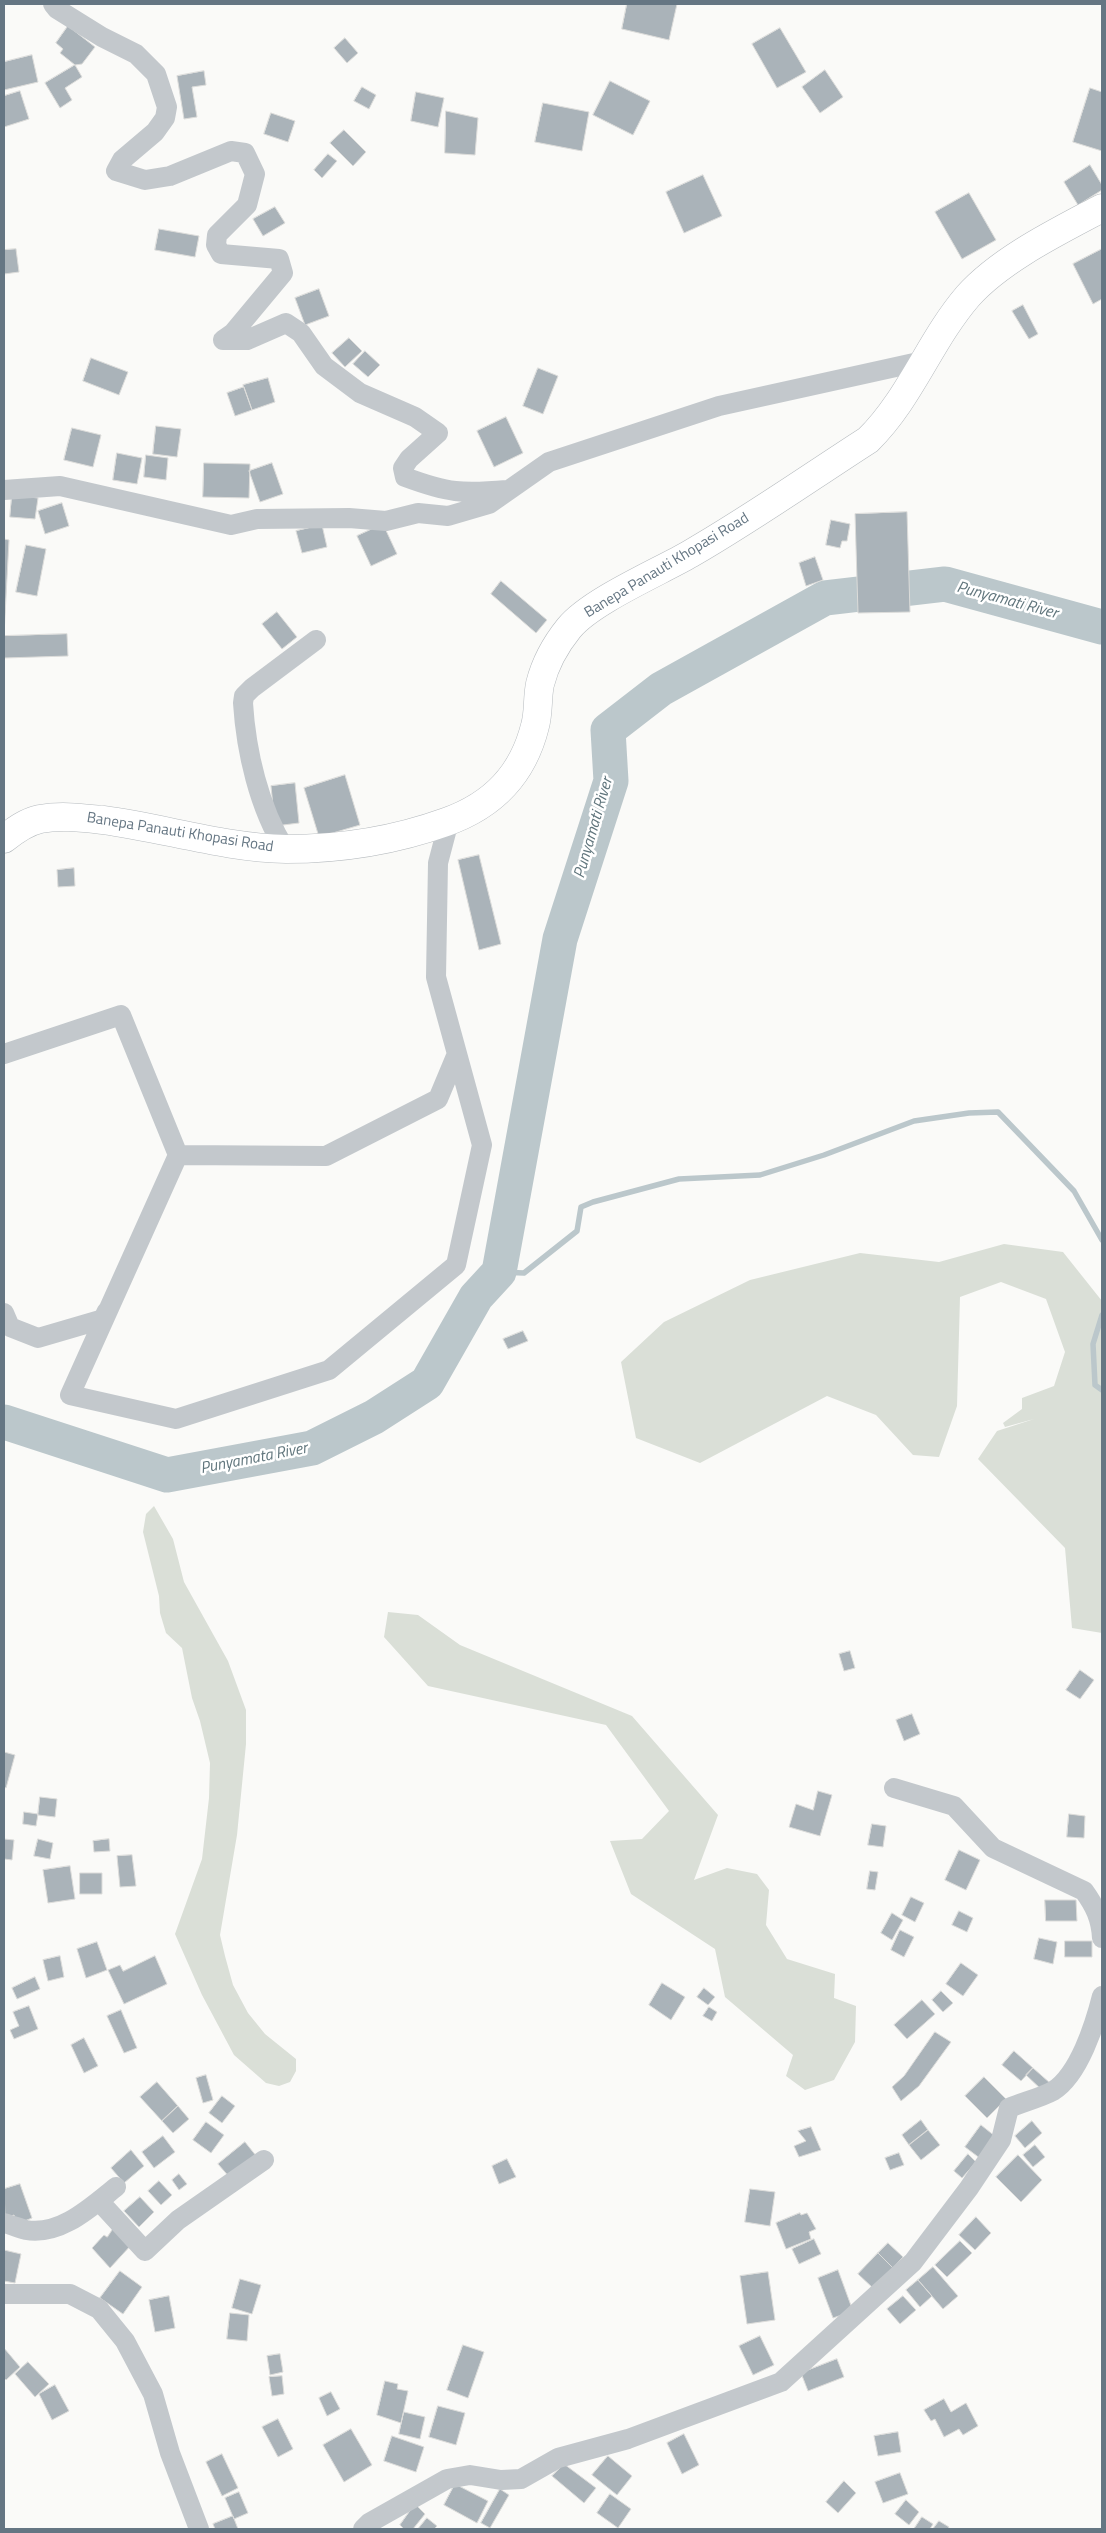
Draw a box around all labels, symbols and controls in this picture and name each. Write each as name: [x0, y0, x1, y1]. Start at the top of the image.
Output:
street label: Banepa Panauti Khopasi Road: [581, 510, 753, 622]
water label: Punyamati River: [954, 578, 1060, 624]
water label: Punyamati River: [570, 775, 618, 881]
street label: Banepa Panauti Khopasi Road: [85, 809, 275, 857]
water label: Punyamata River: [199, 1439, 309, 1479]

